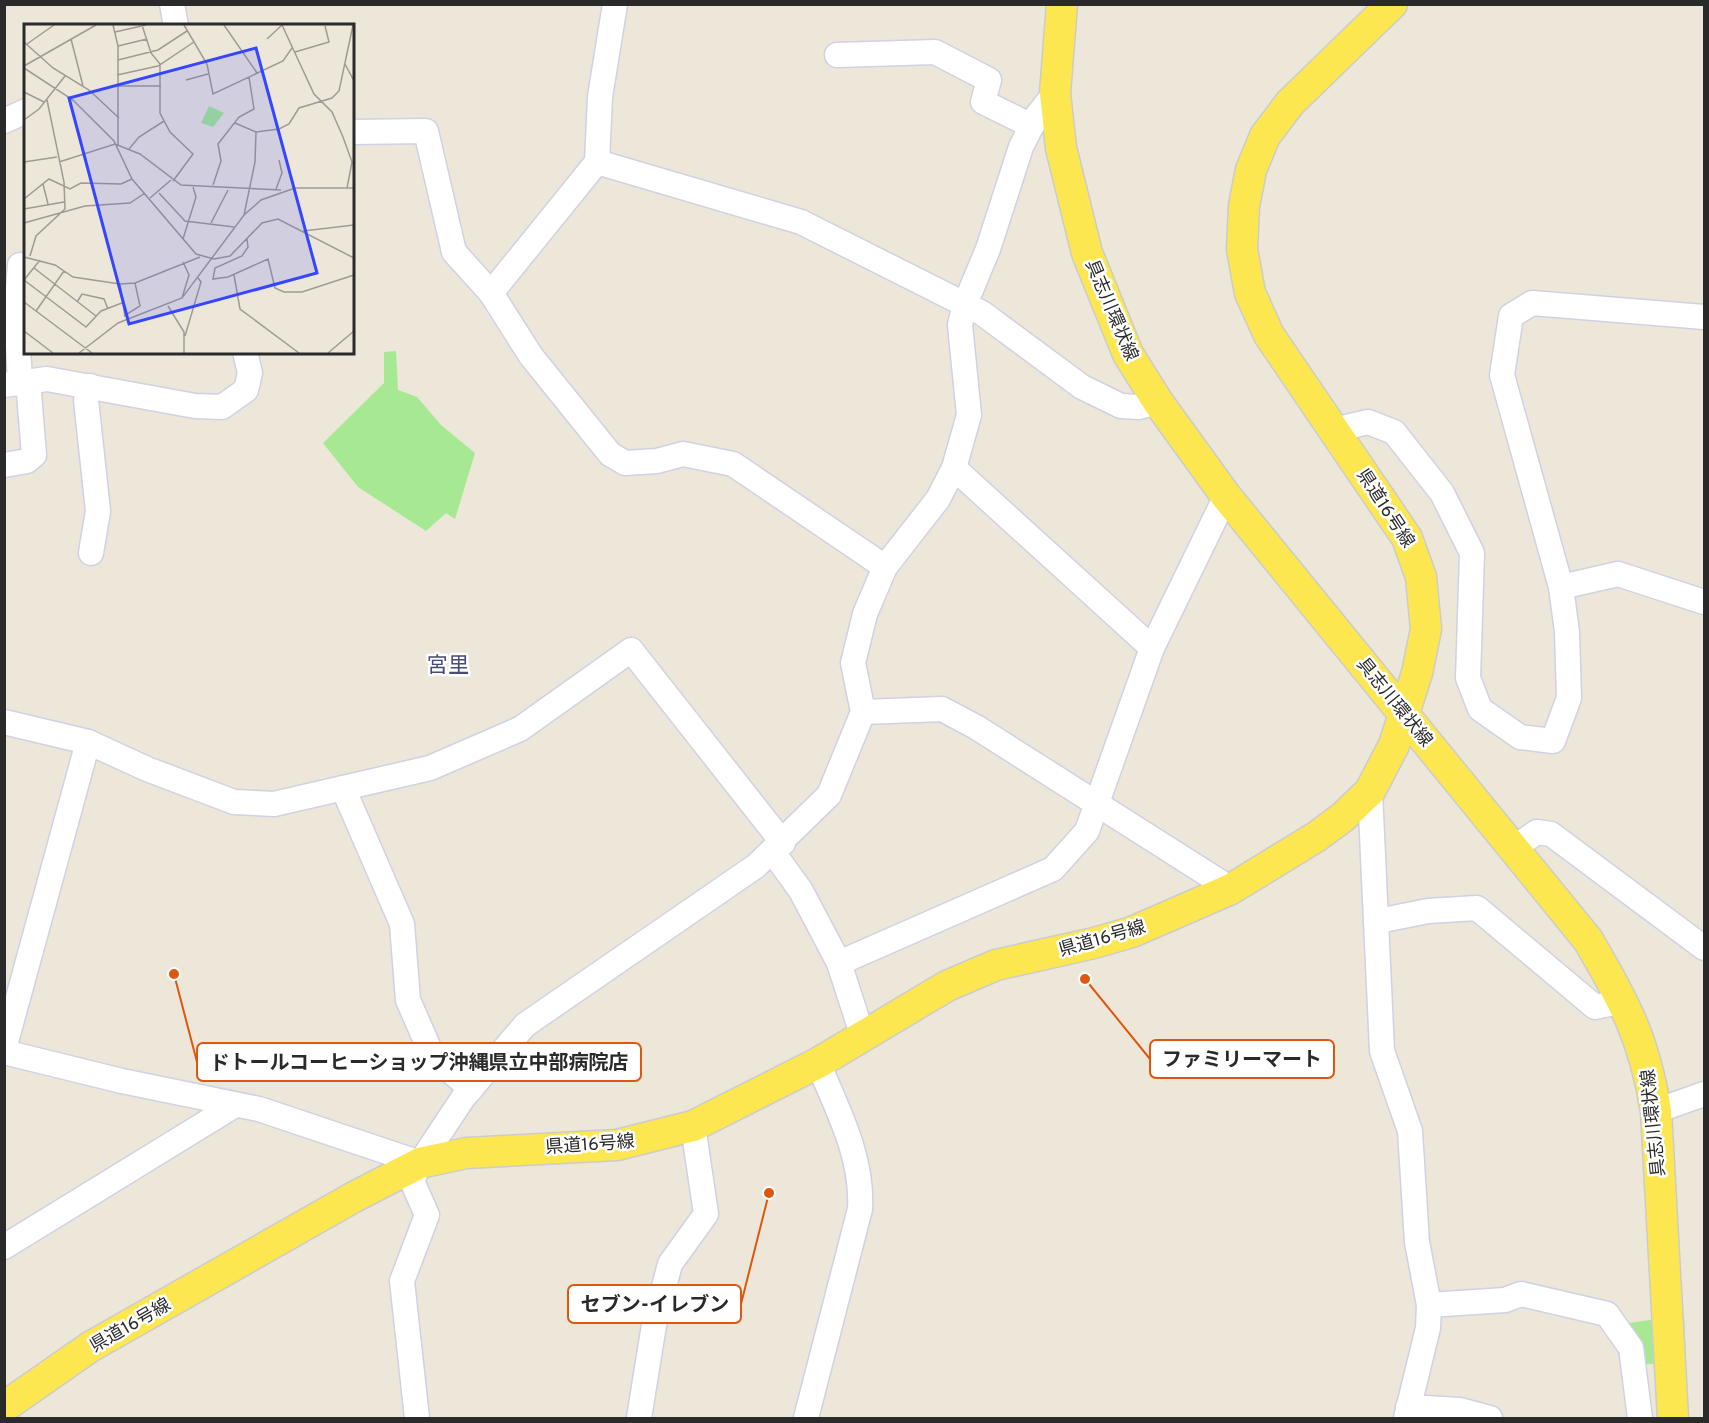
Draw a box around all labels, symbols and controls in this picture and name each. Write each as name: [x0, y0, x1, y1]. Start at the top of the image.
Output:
inset map: [24, 24, 354, 354]
street label: 具志川環状線: [1079, 256, 1142, 365]
street label: 県道16号線: [1351, 465, 1419, 553]
district label: 宮里: [427, 653, 469, 680]
street label: 具志川環状線: [1351, 654, 1437, 752]
street label: 県道16号線: [1056, 916, 1149, 963]
callout: ファミリーマート: [1150, 1040, 1334, 1078]
callout: ドトールコーヒーショップ沖縄県立中部病院店: [197, 1043, 641, 1081]
text: ファミリーマート: [1162, 1048, 1322, 1074]
text: ドトールコーヒーショップ沖縄県立中部病院店: [209, 1051, 629, 1077]
street label: 具志川環状線: [1637, 1068, 1672, 1178]
street label: 県道16号線: [545, 1131, 636, 1160]
callout: セブン-イレブン: [568, 1285, 741, 1323]
text: セブン-イレブン: [581, 1293, 729, 1319]
street label: 県道16号線: [86, 1294, 175, 1359]

